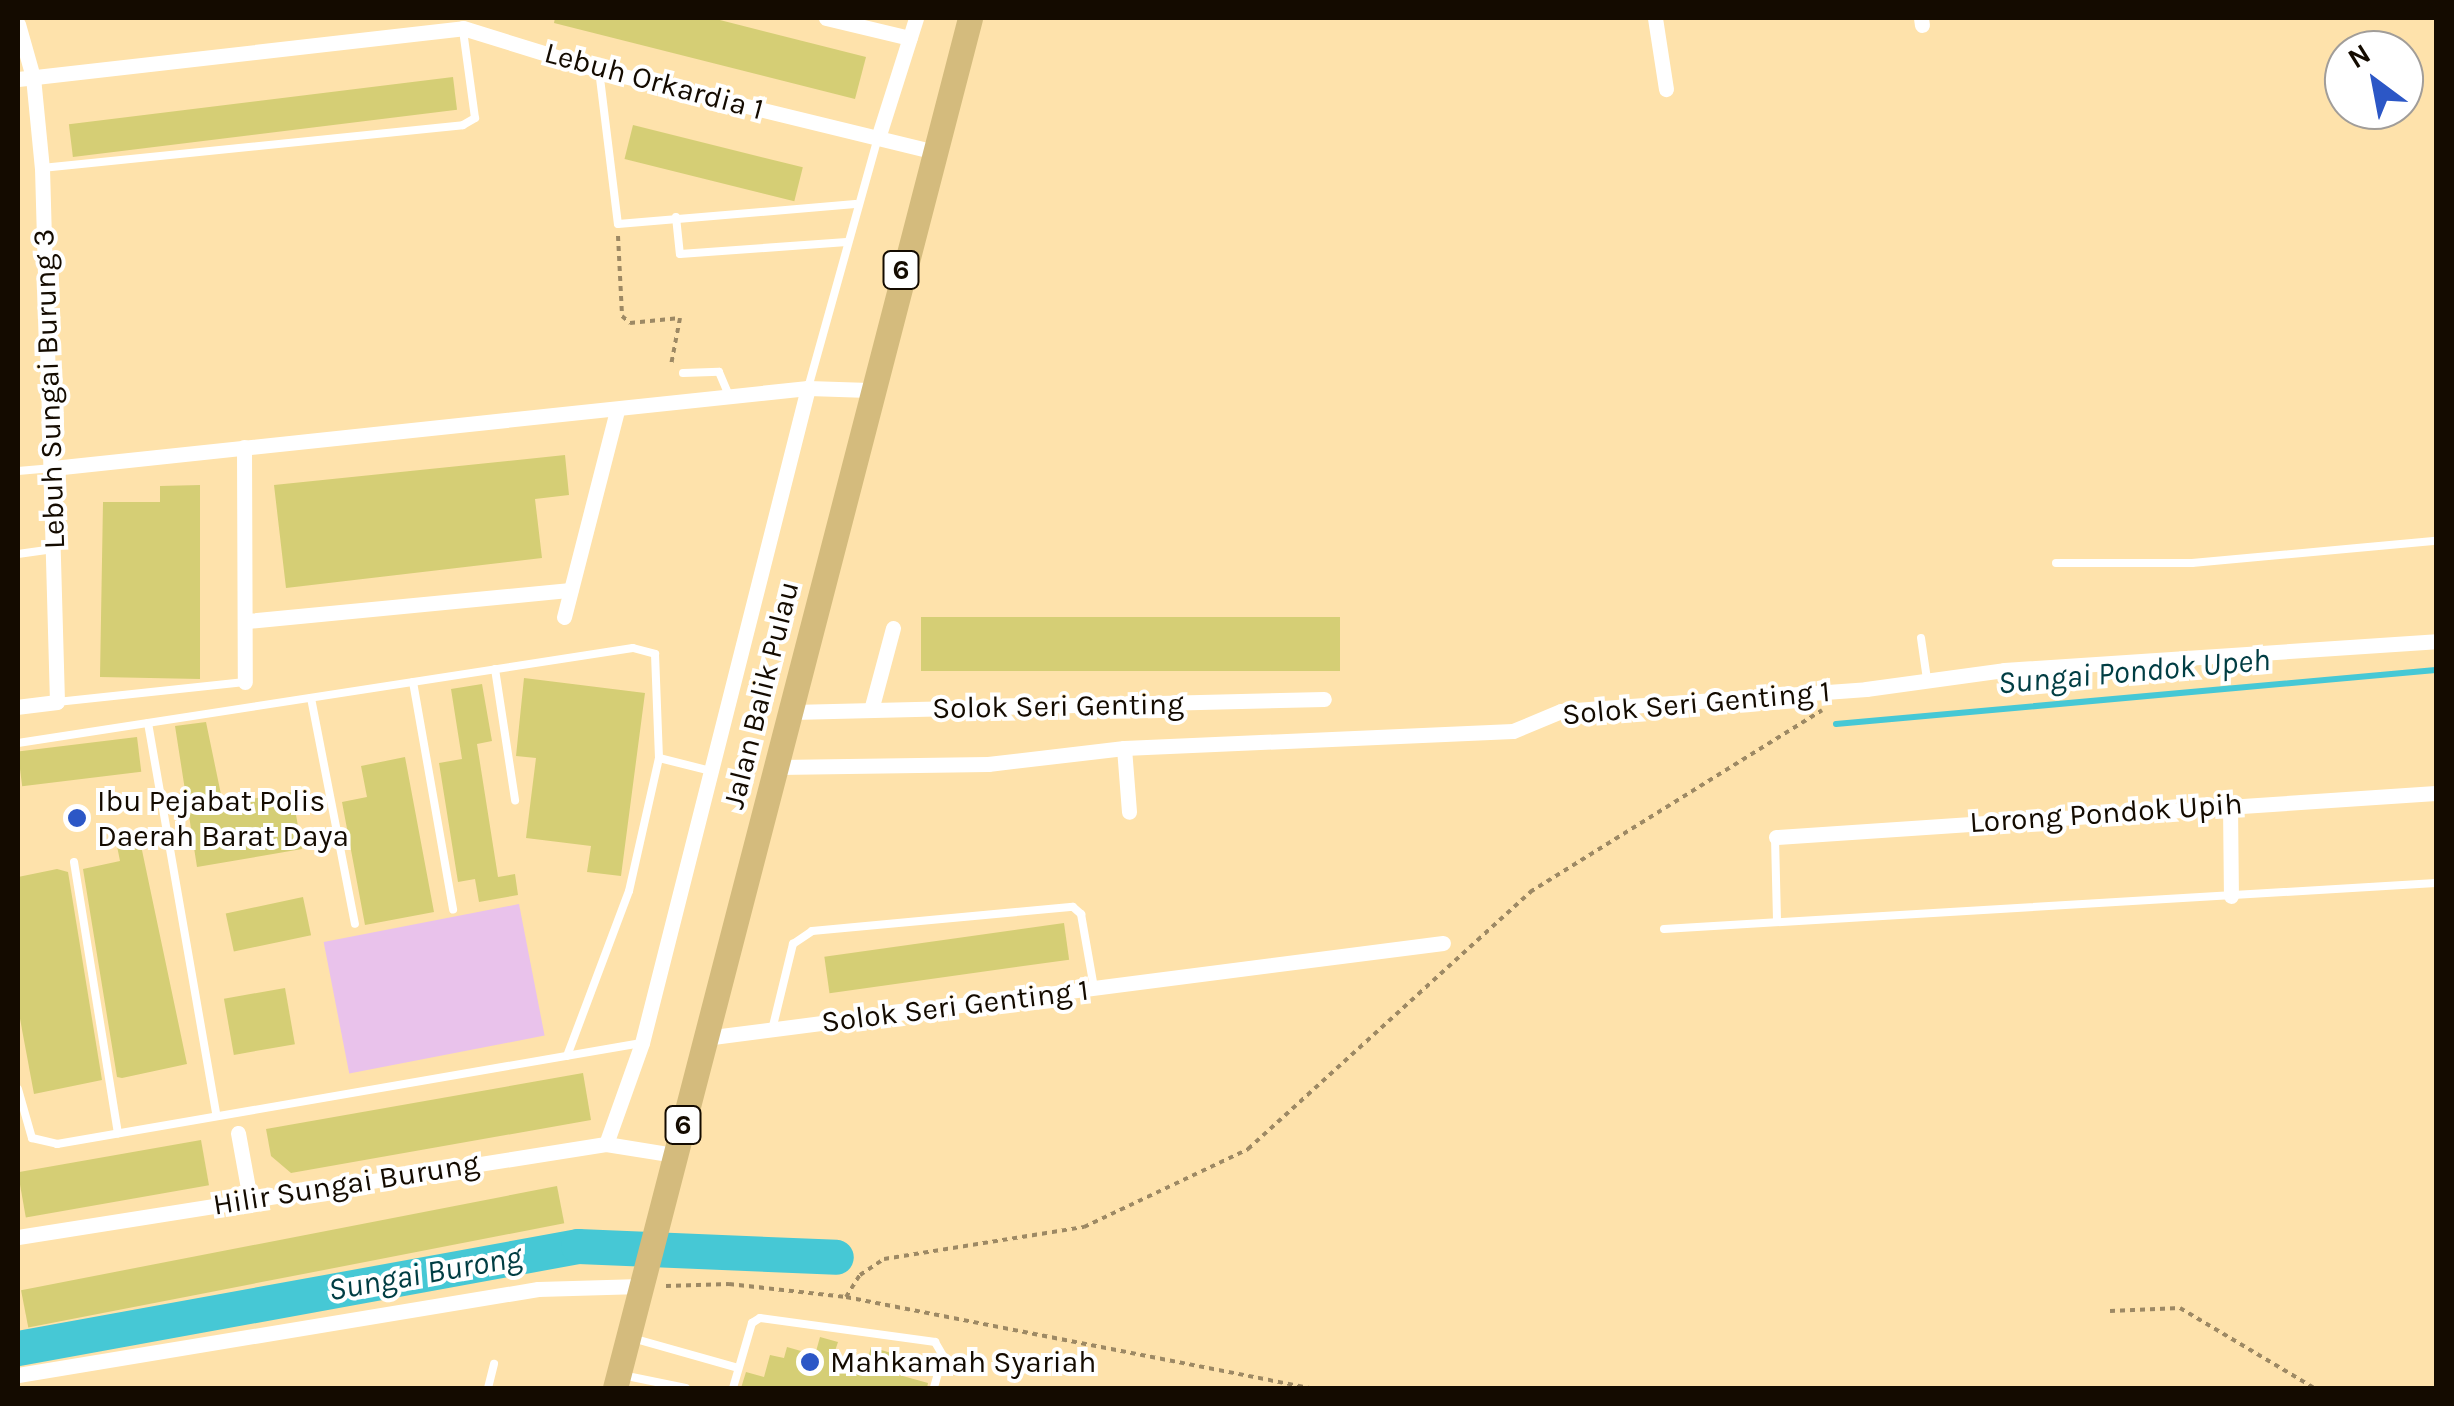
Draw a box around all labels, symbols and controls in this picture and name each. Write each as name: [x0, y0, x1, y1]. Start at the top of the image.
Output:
north arrow: [2324, 30, 2424, 130]
street label: Lebuh Orkardia 1: [541, 34, 767, 128]
text: N: [2342, 37, 2376, 75]
street label: Lebuh Sungai Burung 3: [25, 228, 73, 550]
road number: 6: [881, 247, 921, 293]
street label: Jalan Balik Pulau: [715, 578, 807, 812]
water label: Sungai Pondok Upeh: [1996, 641, 2272, 703]
street label: Solok Seri Genting 1: [1560, 673, 1832, 733]
street label: Solok Seri Genting: [932, 686, 1184, 726]
place label: Ibu Pejabat Polis Daerah Barat Daya: [97, 783, 349, 854]
street label: Lorong Pondok Upih: [1968, 786, 2244, 840]
marker: Ibu Pejabat Polis Daerah Barat Daya: [66, 807, 88, 829]
street label: Solok Seri Genting 1: [819, 972, 1091, 1040]
road number: 6: [663, 1102, 703, 1148]
street label: Hilir Sungai Burung: [210, 1145, 482, 1223]
water label: Sungai Burong: [325, 1238, 525, 1310]
place label: Mahkamah Syariah: [830, 1344, 1096, 1380]
marker: Mahkamah Syariah: [799, 1351, 821, 1373]

